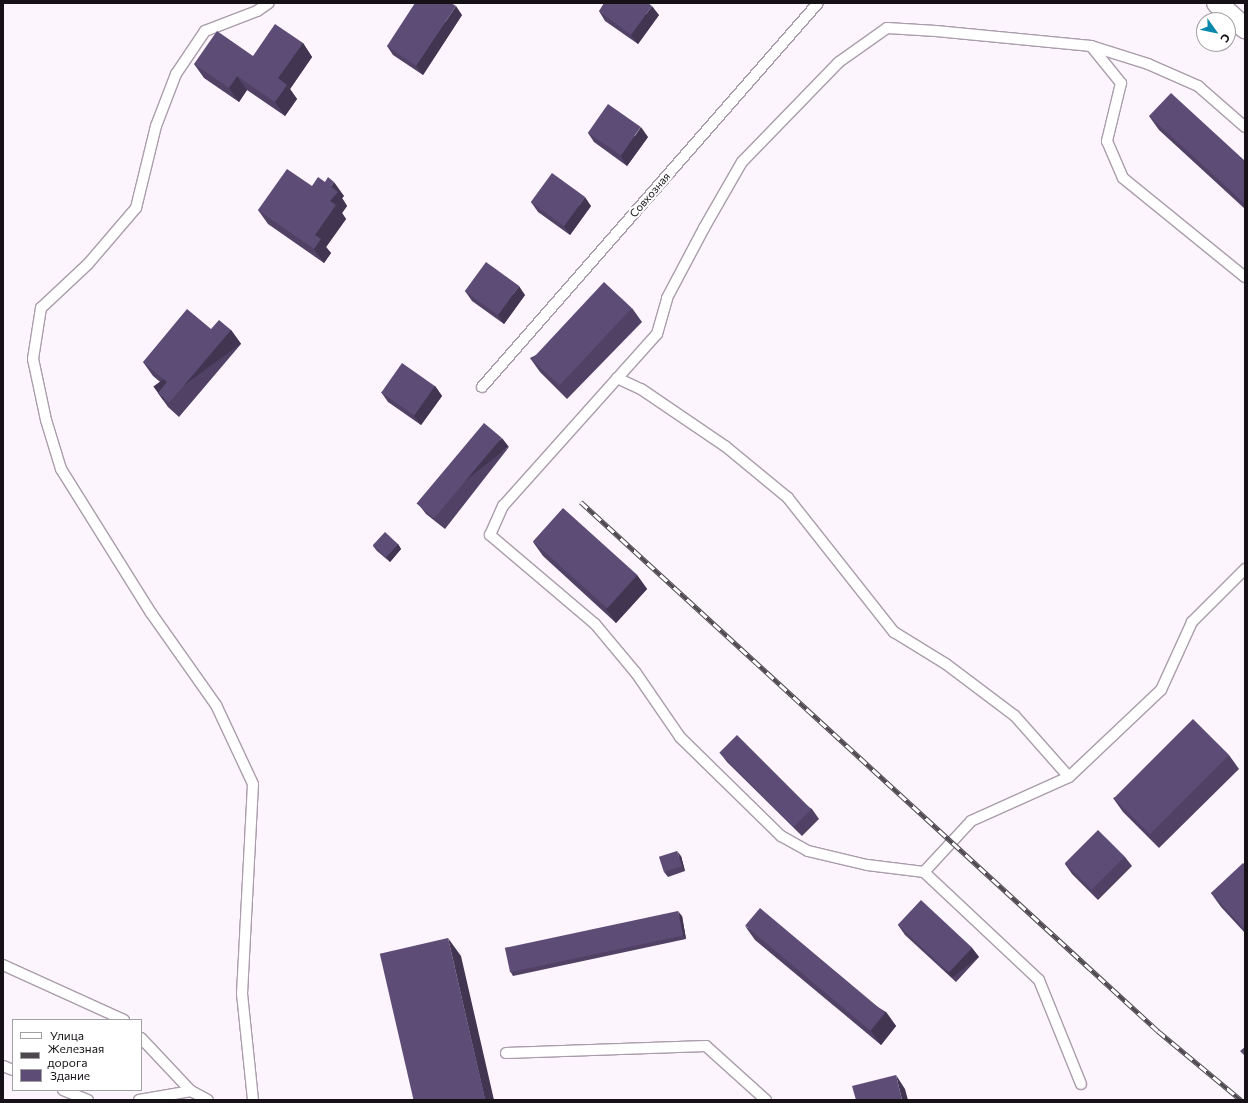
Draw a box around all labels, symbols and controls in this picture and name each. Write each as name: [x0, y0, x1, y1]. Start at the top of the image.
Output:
north arrow: [1196, 12, 1236, 52]
text: С: [1218, 32, 1233, 45]
street label: Совхозная: [627, 170, 673, 220]
legend: [12, 1019, 142, 1091]
text: Улица: [50, 1028, 84, 1042]
text: Железная дорога: [48, 1041, 104, 1069]
text: Здание: [50, 1068, 90, 1082]

